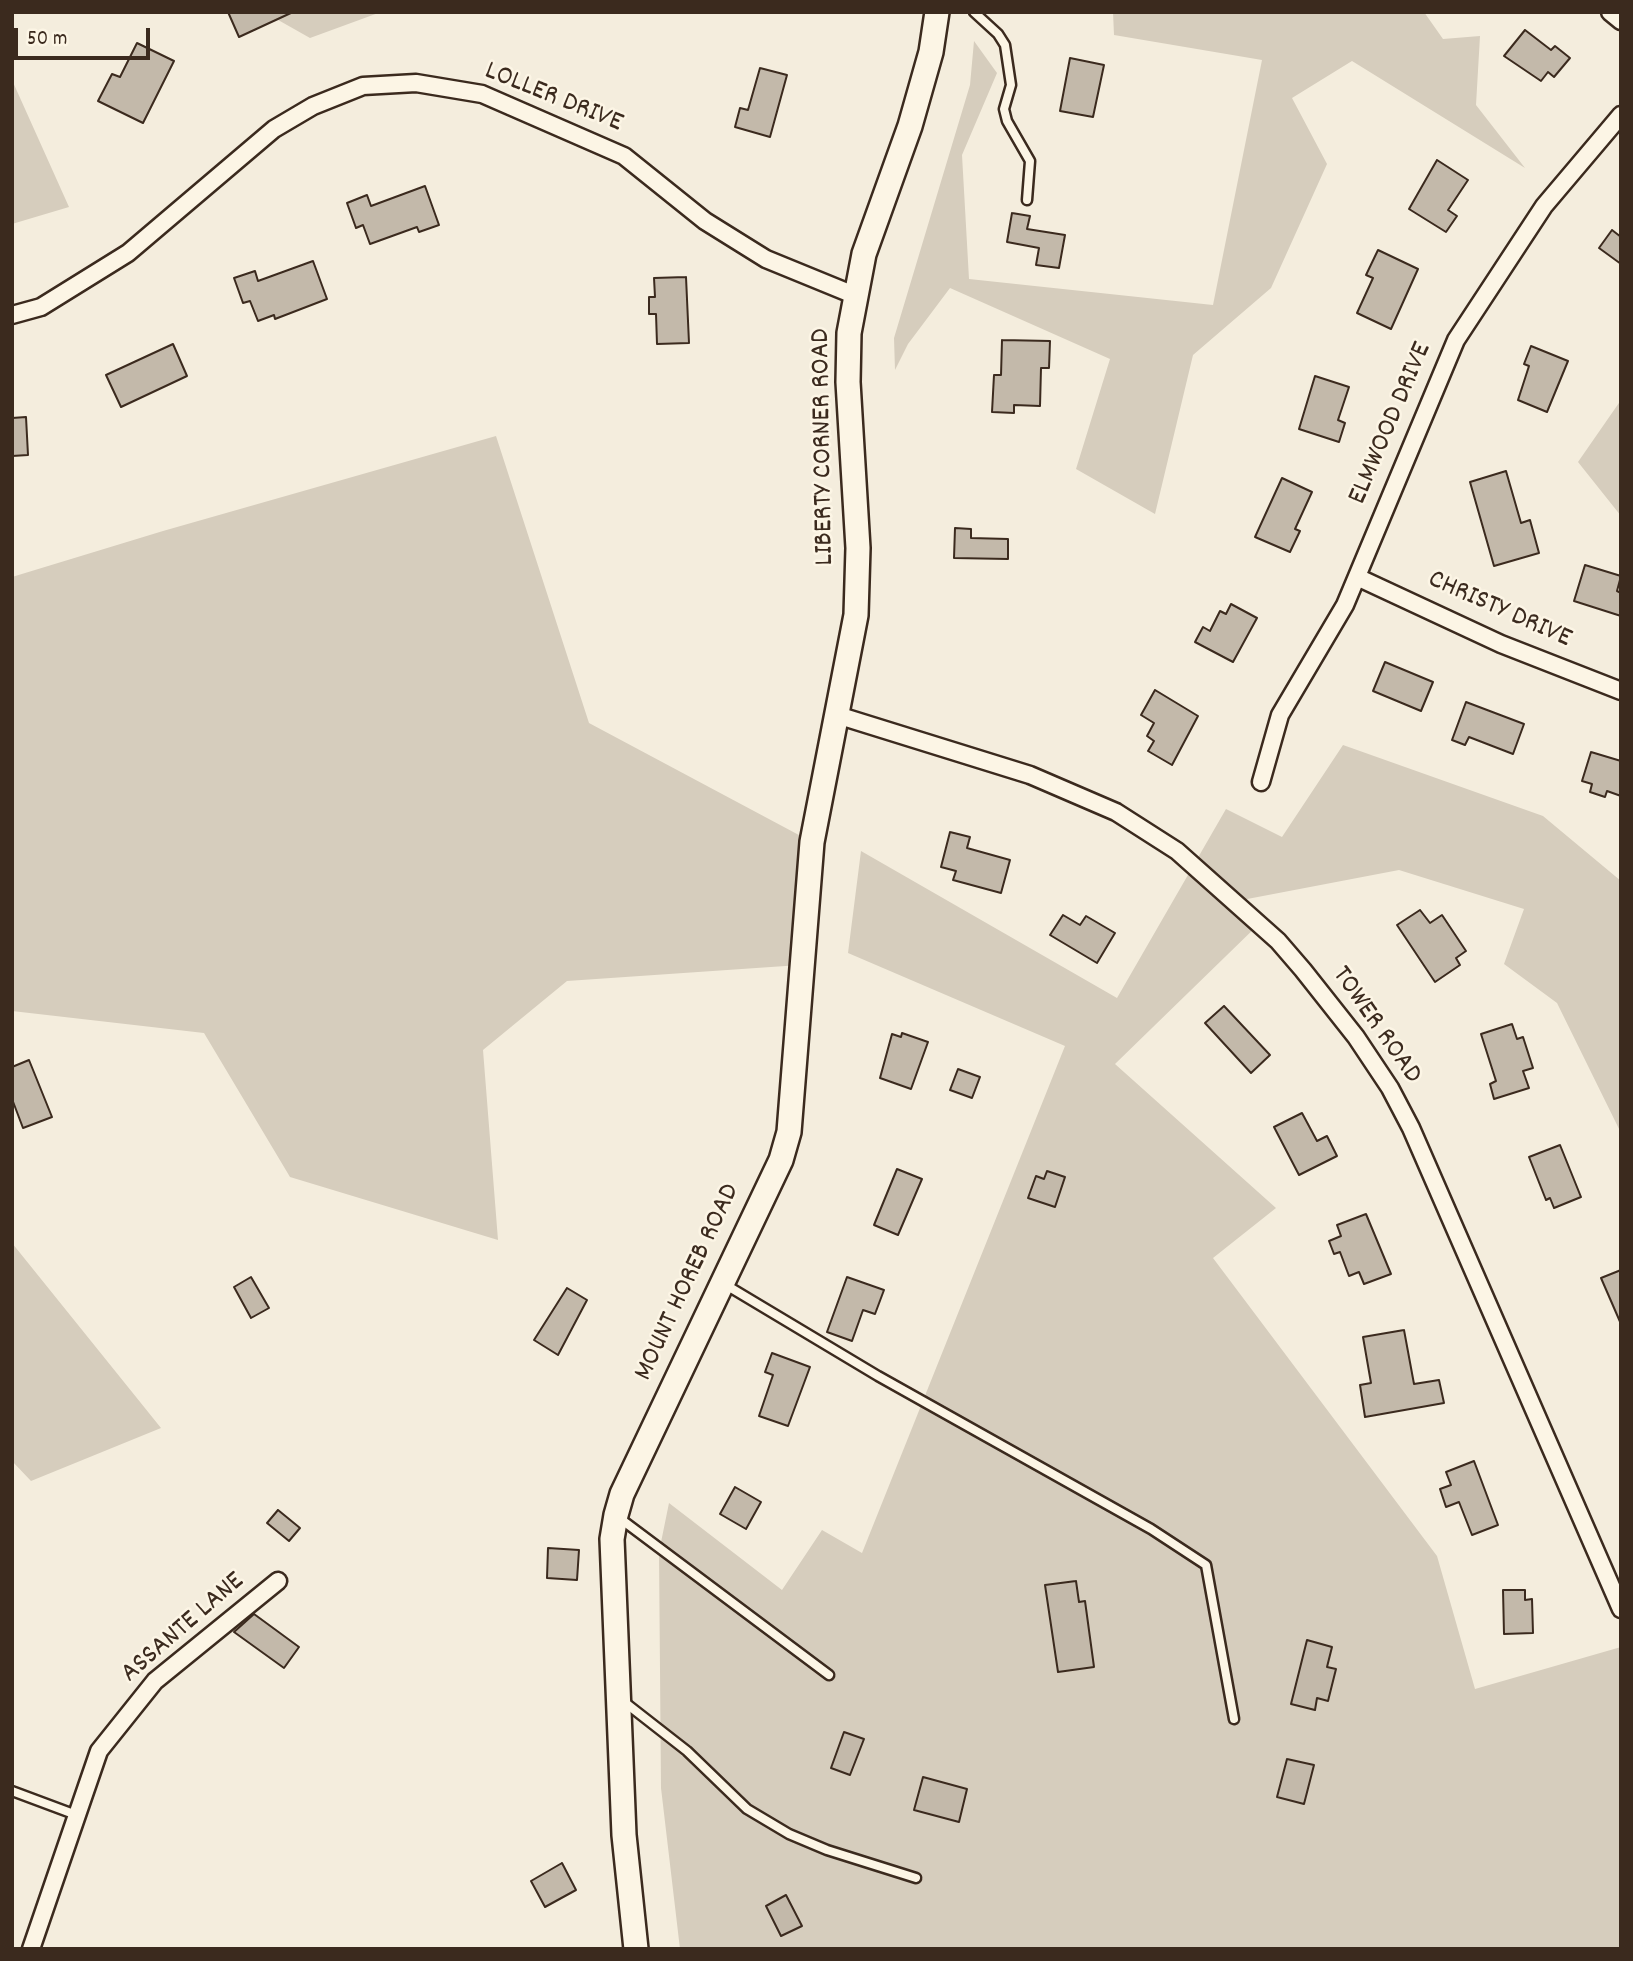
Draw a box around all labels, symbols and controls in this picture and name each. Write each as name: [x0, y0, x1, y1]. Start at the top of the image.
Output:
scale bar: [18, 14, 154, 58]
text: 50 m: [27, 25, 67, 55]
street label: LOLLER DRIVE: [479, 56, 627, 142]
street label: LIBERTY CORNER ROAD: [806, 328, 844, 566]
street label: ELMWOOD DRIVE: [1343, 338, 1441, 510]
street label: CHRISTY DRIVE: [1422, 564, 1576, 658]
street label: TOWER ROAD: [1322, 961, 1428, 1091]
street label: MOUNT HOREB ROAD: [629, 1179, 749, 1387]
street label: ASSANTE LANE: [115, 1566, 253, 1692]

